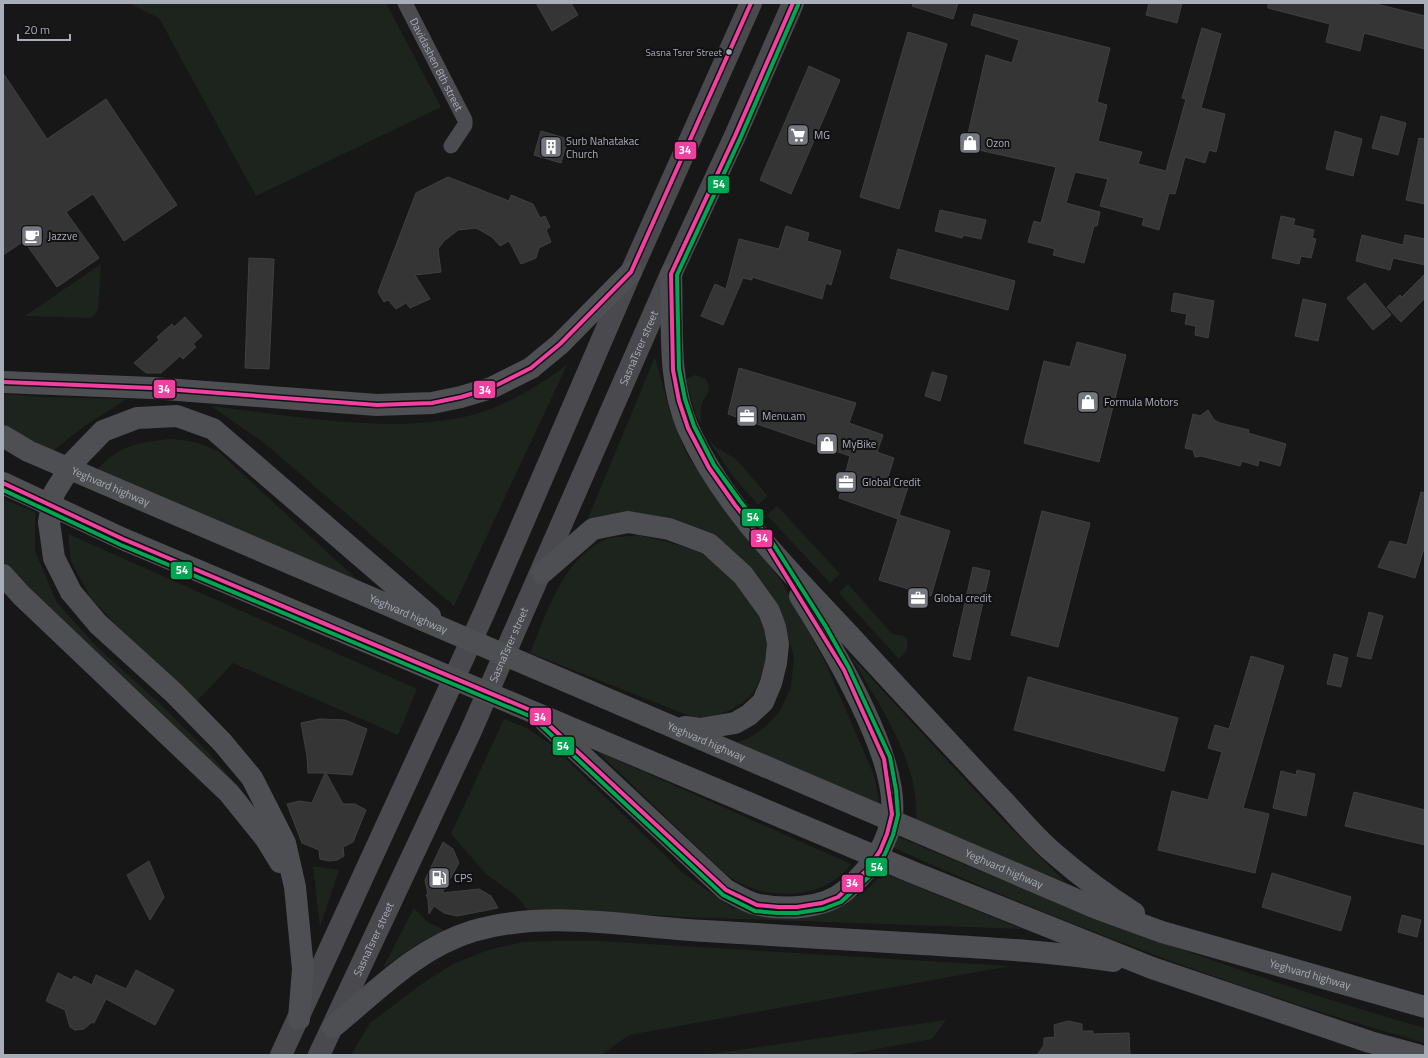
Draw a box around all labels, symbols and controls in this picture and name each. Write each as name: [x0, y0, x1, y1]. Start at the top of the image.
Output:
street label: Davidashen 8th street: [406, 15, 467, 114]
scale bar: [18, 16, 70, 42]
text: 20 m: [24, 20, 50, 39]
place label: Sasna Tsrer Street: [645, 45, 722, 60]
marker: Sasna Tsrer Street: [724, 47, 734, 57]
supermarket icon: MG: [785, 122, 811, 148]
place label: MG: [814, 127, 830, 143]
shop icon: Ozon: [957, 130, 983, 156]
place label: Surb Nahatakac Church: [566, 133, 639, 162]
building icon: Surb Nahatakac Church: [538, 134, 564, 160]
place label: Ozon: [986, 135, 1010, 151]
line badge: 34: [674, 141, 697, 160]
text: 34: [679, 142, 691, 158]
line badge: 54: [707, 175, 730, 194]
text: 54: [713, 176, 725, 192]
cafe icon: Jazzve: [19, 223, 45, 249]
place label: Jazzve: [48, 228, 78, 244]
street label: SasnaTsrer street: [615, 308, 662, 388]
line badge: 34: [153, 379, 176, 399]
line badge: 34: [473, 380, 496, 399]
text: 34: [158, 381, 170, 397]
text: 34: [479, 382, 491, 398]
shop icon: Formula Motors: [1075, 389, 1101, 415]
place label: Formula Motors: [1104, 394, 1178, 410]
office icon: Menu.am: [734, 403, 760, 429]
place label: Menu.am: [762, 408, 806, 424]
shop icon: MyBike: [814, 431, 840, 457]
place label: MyBike: [842, 436, 877, 452]
street label: Yeghvard highway: [69, 462, 153, 510]
office icon: Global Credit: [833, 469, 859, 495]
place label: Global Credit: [862, 474, 921, 490]
line badge: 54: [741, 508, 764, 527]
text: 54: [747, 509, 759, 525]
line badge: 34: [750, 529, 773, 548]
text: 34: [756, 530, 768, 546]
line badge: 54: [170, 561, 193, 580]
text: 54: [176, 562, 188, 578]
office icon: Global credit: [905, 585, 931, 611]
street label: Yeghvard highway: [367, 590, 451, 638]
place label: Global credit: [934, 590, 992, 606]
street label: SasnaTsrer street: [485, 605, 532, 685]
line badge: 34: [529, 707, 552, 726]
text: 34: [534, 709, 546, 725]
street label: Yeghvard highway: [665, 717, 749, 765]
line badge: 54: [552, 736, 575, 756]
text: 54: [557, 738, 569, 754]
street label: Yeghvard highway: [963, 845, 1047, 893]
line badge: 54: [865, 857, 888, 877]
text: 54: [871, 859, 883, 875]
fuel station icon: CPS: [426, 865, 452, 891]
place label: CPS: [454, 870, 473, 886]
line badge: 34: [841, 874, 864, 893]
text: 34: [846, 875, 858, 891]
street label: SasnaTsrer street: [349, 899, 398, 979]
street label: Yeghvard highway: [1268, 955, 1353, 994]

